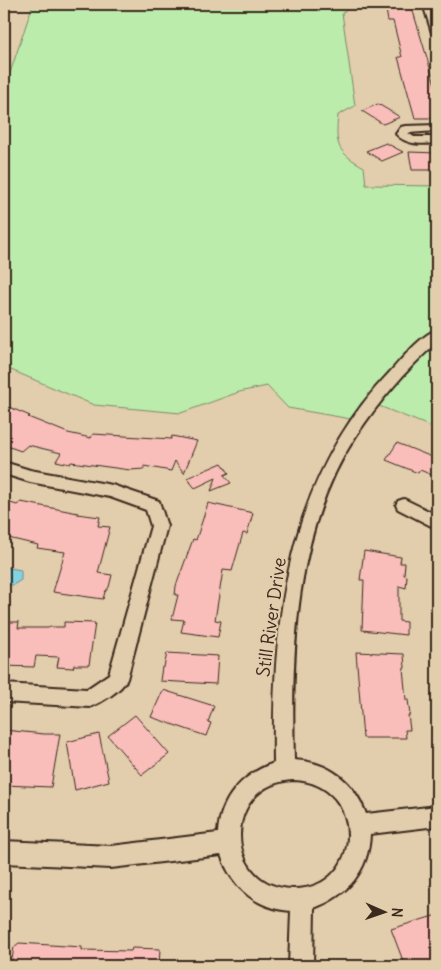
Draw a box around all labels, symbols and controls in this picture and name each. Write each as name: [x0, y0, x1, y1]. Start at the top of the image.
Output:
street label: Still River Drive: [251, 556, 291, 678]
north arrow: [358, 888, 408, 938]
text: N: [388, 907, 406, 918]

